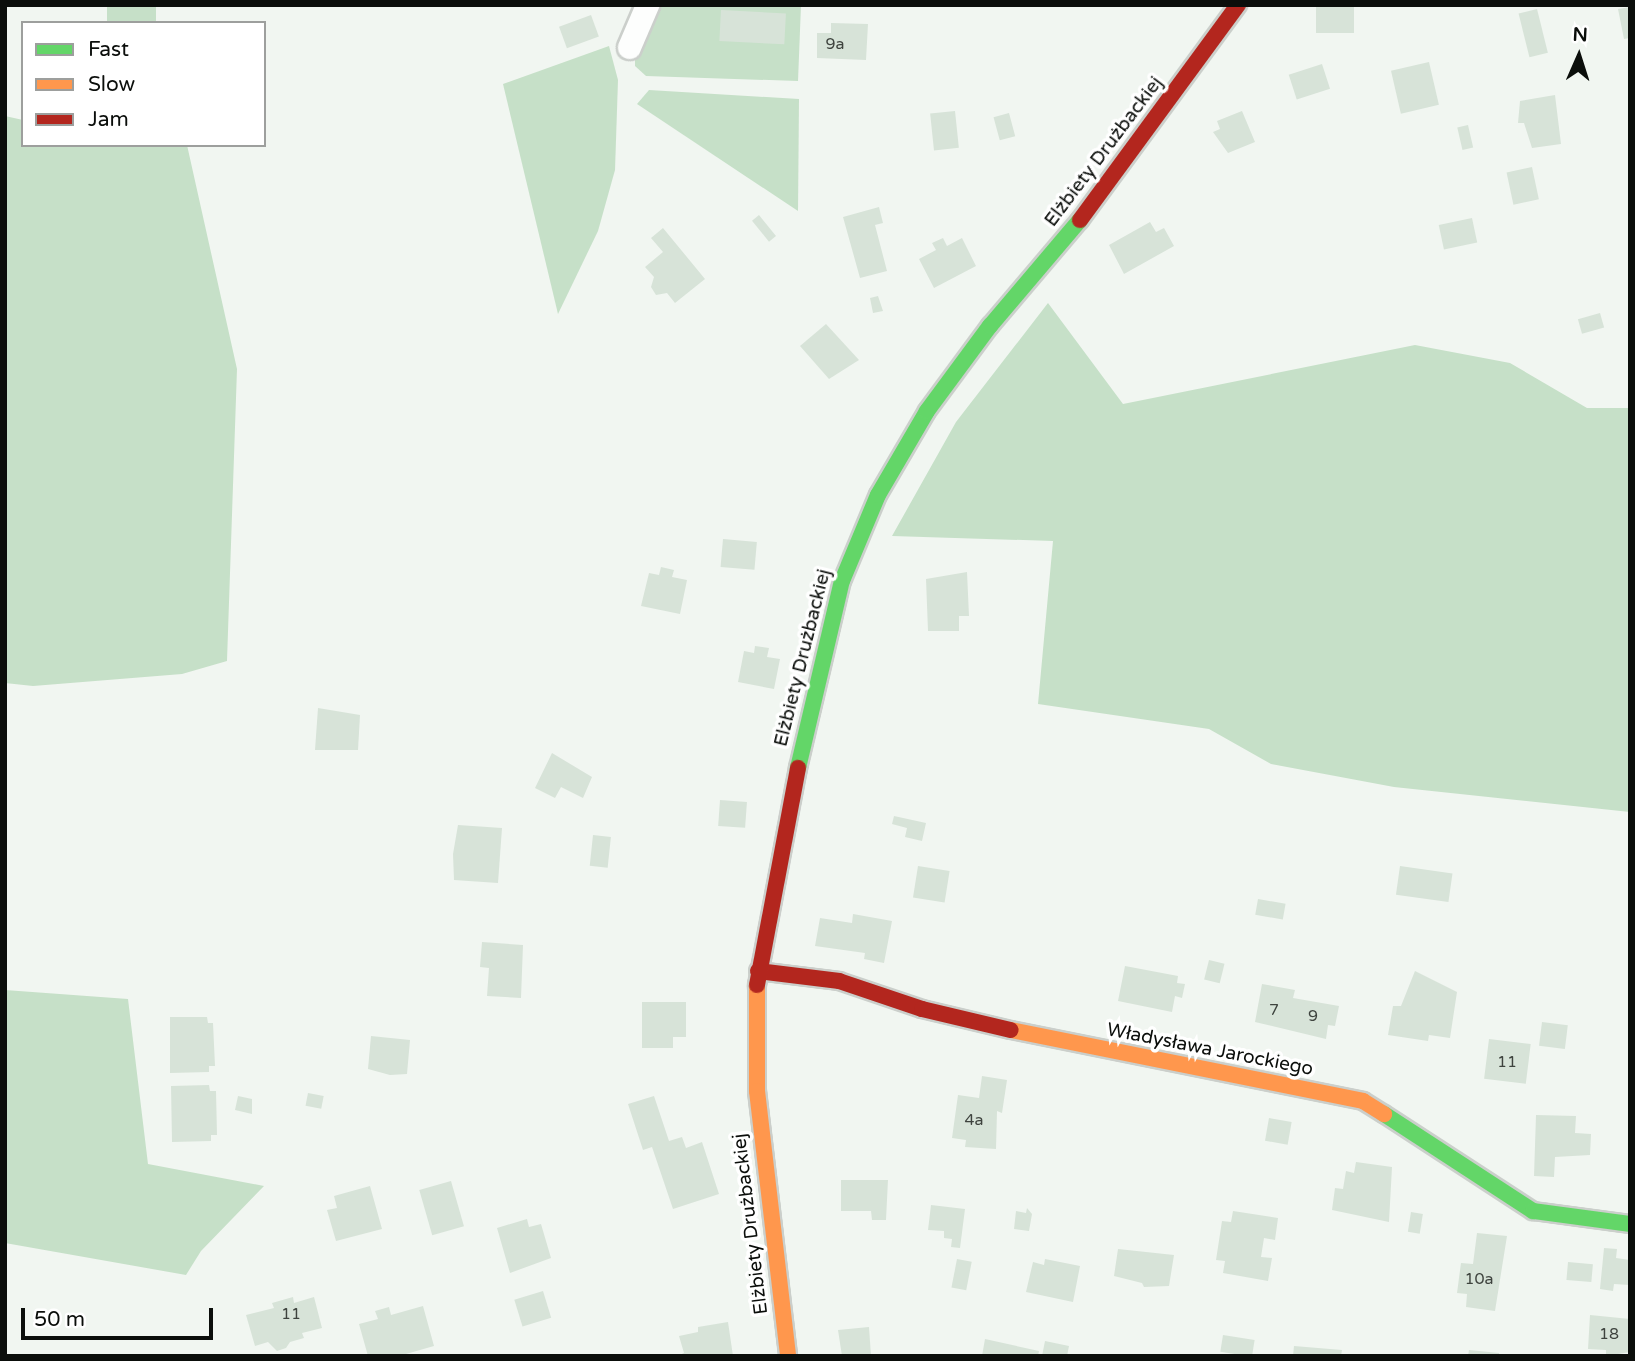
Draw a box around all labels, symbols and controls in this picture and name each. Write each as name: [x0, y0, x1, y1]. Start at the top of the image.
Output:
legend: [21, 21, 266, 147]
north arrow: [1544, 21, 1614, 91]
text: N: [1572, 24, 1588, 46]
house number: 9a: [825, 34, 845, 54]
text: Fast: [88, 37, 129, 62]
text: Slow: [88, 72, 135, 97]
street label: Elżbiety Drużbackiej: [1040, 72, 1168, 232]
text: Jam: [88, 107, 129, 132]
street label: Elżbiety Drużbackiej: [770, 567, 836, 749]
house number: 7: [1269, 1000, 1279, 1020]
house number: 9: [1308, 1006, 1318, 1026]
street label: Władysława Jarockiego: [1105, 1019, 1315, 1081]
house number: 11: [1497, 1052, 1517, 1072]
house number: 4a: [964, 1110, 984, 1130]
street label: Elżbiety Drużbackiej: [729, 1132, 773, 1316]
house number: 10a: [1464, 1269, 1494, 1289]
scale bar: [24, 1294, 217, 1338]
house number: 11: [281, 1304, 301, 1324]
text: 50 m: [34, 1307, 85, 1332]
house number: 18: [1599, 1324, 1619, 1344]

